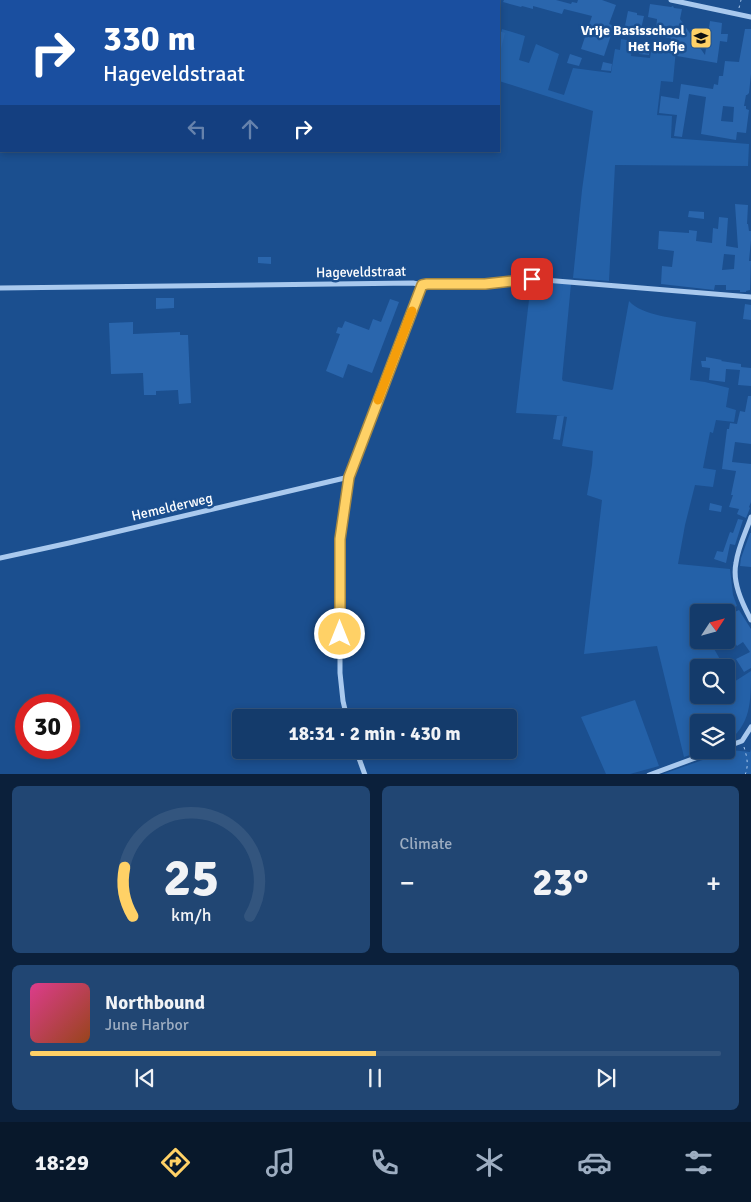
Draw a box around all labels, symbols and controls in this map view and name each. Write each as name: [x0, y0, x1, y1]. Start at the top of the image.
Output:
text: 330 m: [103, 17, 196, 60]
icon: right: [20, 20, 85, 85]
place label: Vrije Basisschool Het Hofje: [581, 22, 686, 55]
school or university icon: Vrije Basisschool Het Hofje: [689, 26, 713, 50]
text: Hageveldstraat: [103, 60, 245, 87]
icon: left: [183, 115, 211, 143]
icon: ahead: [236, 115, 264, 143]
icon: right: [289, 115, 317, 143]
pin: [511, 258, 553, 300]
street label: Hageveldstraat: [316, 263, 406, 281]
icon: arrive: [518, 265, 546, 293]
street label: Hemelderweg: [130, 489, 214, 525]
north arrow: [690, 604, 735, 649]
map controls: [690, 604, 735, 759]
position arrow: [313, 607, 365, 659]
button: search: [690, 659, 735, 704]
speed limit sign: 30: [15, 694, 80, 759]
button: layers: [690, 714, 735, 759]
text: 18:31 · 2 min · 430 m: [288, 722, 461, 746]
text: Climate: [400, 834, 452, 854]
text: 25: [163, 846, 219, 910]
text: 23°: [532, 859, 588, 906]
text: −: [400, 866, 415, 900]
text: +: [706, 866, 721, 900]
text: km/h: [171, 904, 211, 926]
text: Northbound: [105, 991, 205, 1015]
text: June Harbor: [105, 1015, 189, 1035]
icon: previous: [131, 1064, 159, 1092]
icon: pause: [361, 1064, 389, 1092]
icon: next: [592, 1064, 620, 1092]
icon: directions: [158, 1145, 193, 1180]
icon: music: [263, 1145, 298, 1180]
icon: phone: [367, 1145, 402, 1180]
icon: climate: [472, 1145, 507, 1180]
icon: car: [577, 1145, 612, 1180]
icon: filters: [681, 1145, 716, 1180]
text: 18:29: [35, 1149, 89, 1176]

